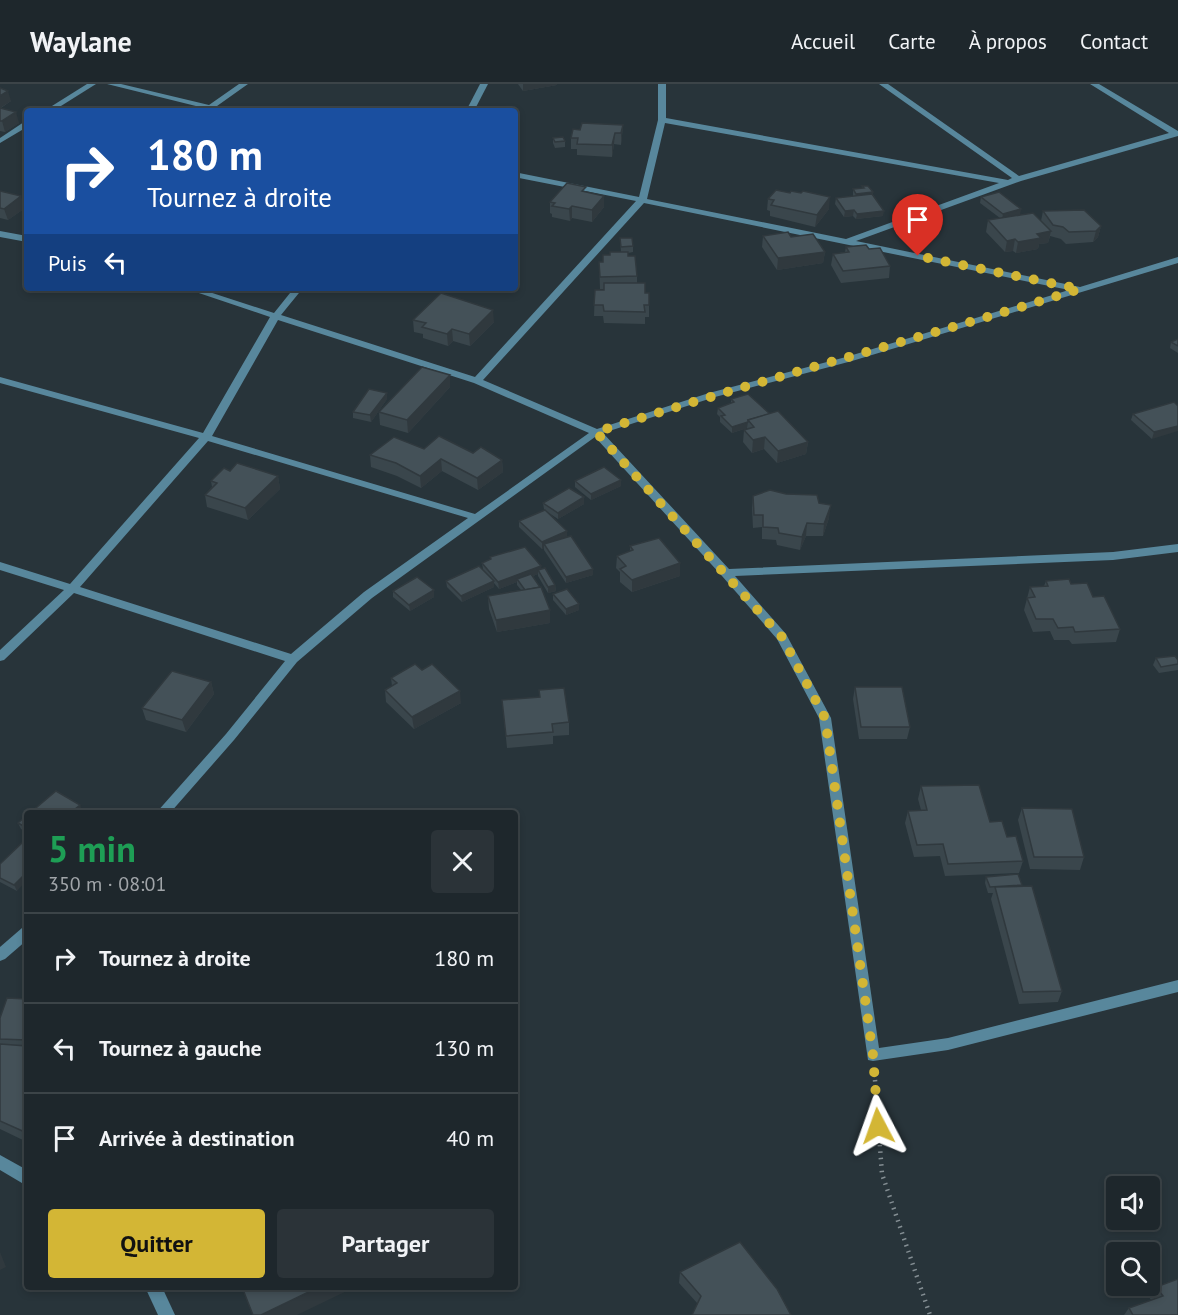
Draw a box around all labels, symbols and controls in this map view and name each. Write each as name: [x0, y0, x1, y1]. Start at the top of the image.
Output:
text: Waylane: [30, 23, 132, 60]
text: Accueil: [791, 28, 855, 55]
text: Carte: [888, 28, 936, 55]
text: À propos: [969, 28, 1047, 55]
text: Contact: [1080, 28, 1148, 55]
text: 180 m: [147, 127, 263, 182]
icon: right: [48, 132, 126, 210]
text: Tournez à droite: [147, 180, 332, 214]
pin: [892, 194, 943, 256]
icon: arrive: [901, 203, 934, 236]
icon: left: [99, 246, 132, 279]
text: Puis: [48, 249, 87, 277]
text: 5 min: [48, 825, 136, 872]
button: close: [431, 830, 494, 893]
text: 350 m · 08:01: [48, 871, 166, 897]
icon: right: [48, 942, 81, 975]
text: Tournez à droite: [99, 944, 251, 972]
text: 180 m: [434, 944, 494, 972]
icon: left: [48, 1032, 81, 1065]
text: Tournez à gauche: [99, 1034, 262, 1062]
text: 130 m: [434, 1034, 494, 1062]
position arrow: [846, 1094, 910, 1158]
icon: arrive: [48, 1122, 81, 1155]
text: Arrivée à destination: [99, 1124, 295, 1152]
text: 40 m: [446, 1124, 494, 1152]
map controls: [1106, 1176, 1160, 1296]
button: sound: [1106, 1176, 1160, 1230]
button: Quitter: [48, 1209, 265, 1278]
button: Partager: [277, 1209, 494, 1278]
button: search: [1106, 1242, 1160, 1296]

